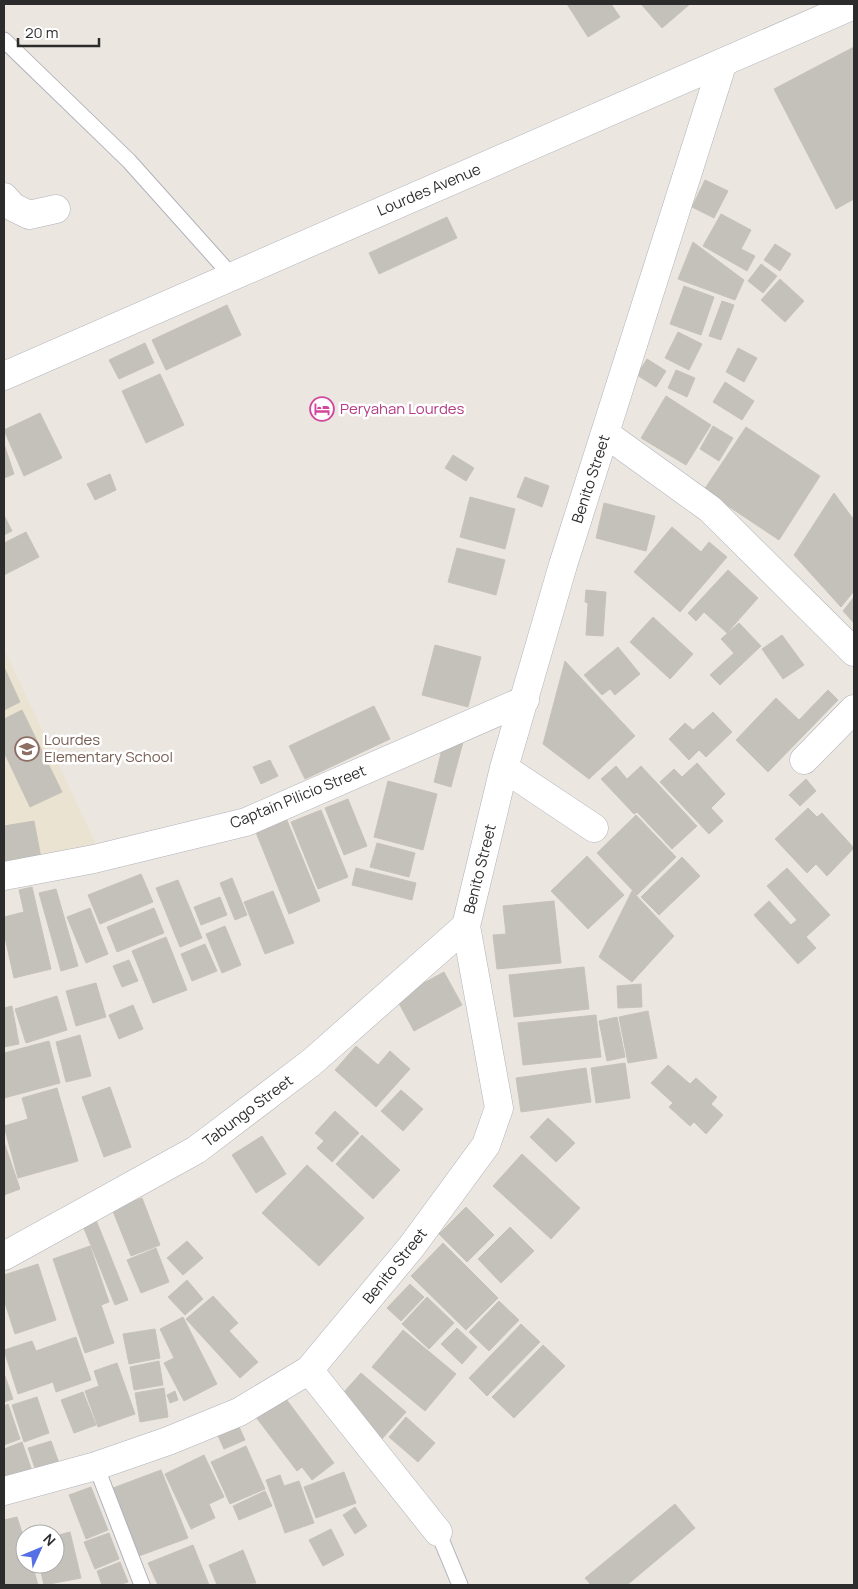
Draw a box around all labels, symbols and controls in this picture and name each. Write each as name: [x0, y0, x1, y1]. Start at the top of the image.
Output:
scale bar: [18, 15, 99, 47]
text: 20 m: [25, 22, 58, 43]
street label: Lourdes Avenue: [374, 158, 484, 221]
hotel icon: Peryahan Lourdes: [309, 396, 335, 422]
place label: Peryahan Lourdes: [340, 398, 465, 419]
street label: Benito Street: [566, 432, 615, 526]
place label: Lourdes Elementary School: [44, 729, 173, 767]
school or university icon: Lourdes Elementary School: [14, 736, 40, 762]
street label: Captain Pilicio Street: [227, 760, 369, 833]
street label: Benito Street: [458, 822, 501, 916]
street label: Tabungo Street: [198, 1070, 297, 1151]
street label: Benito Street: [358, 1223, 432, 1308]
north arrow: [15, 1524, 65, 1574]
text: N: [39, 1529, 60, 1550]

